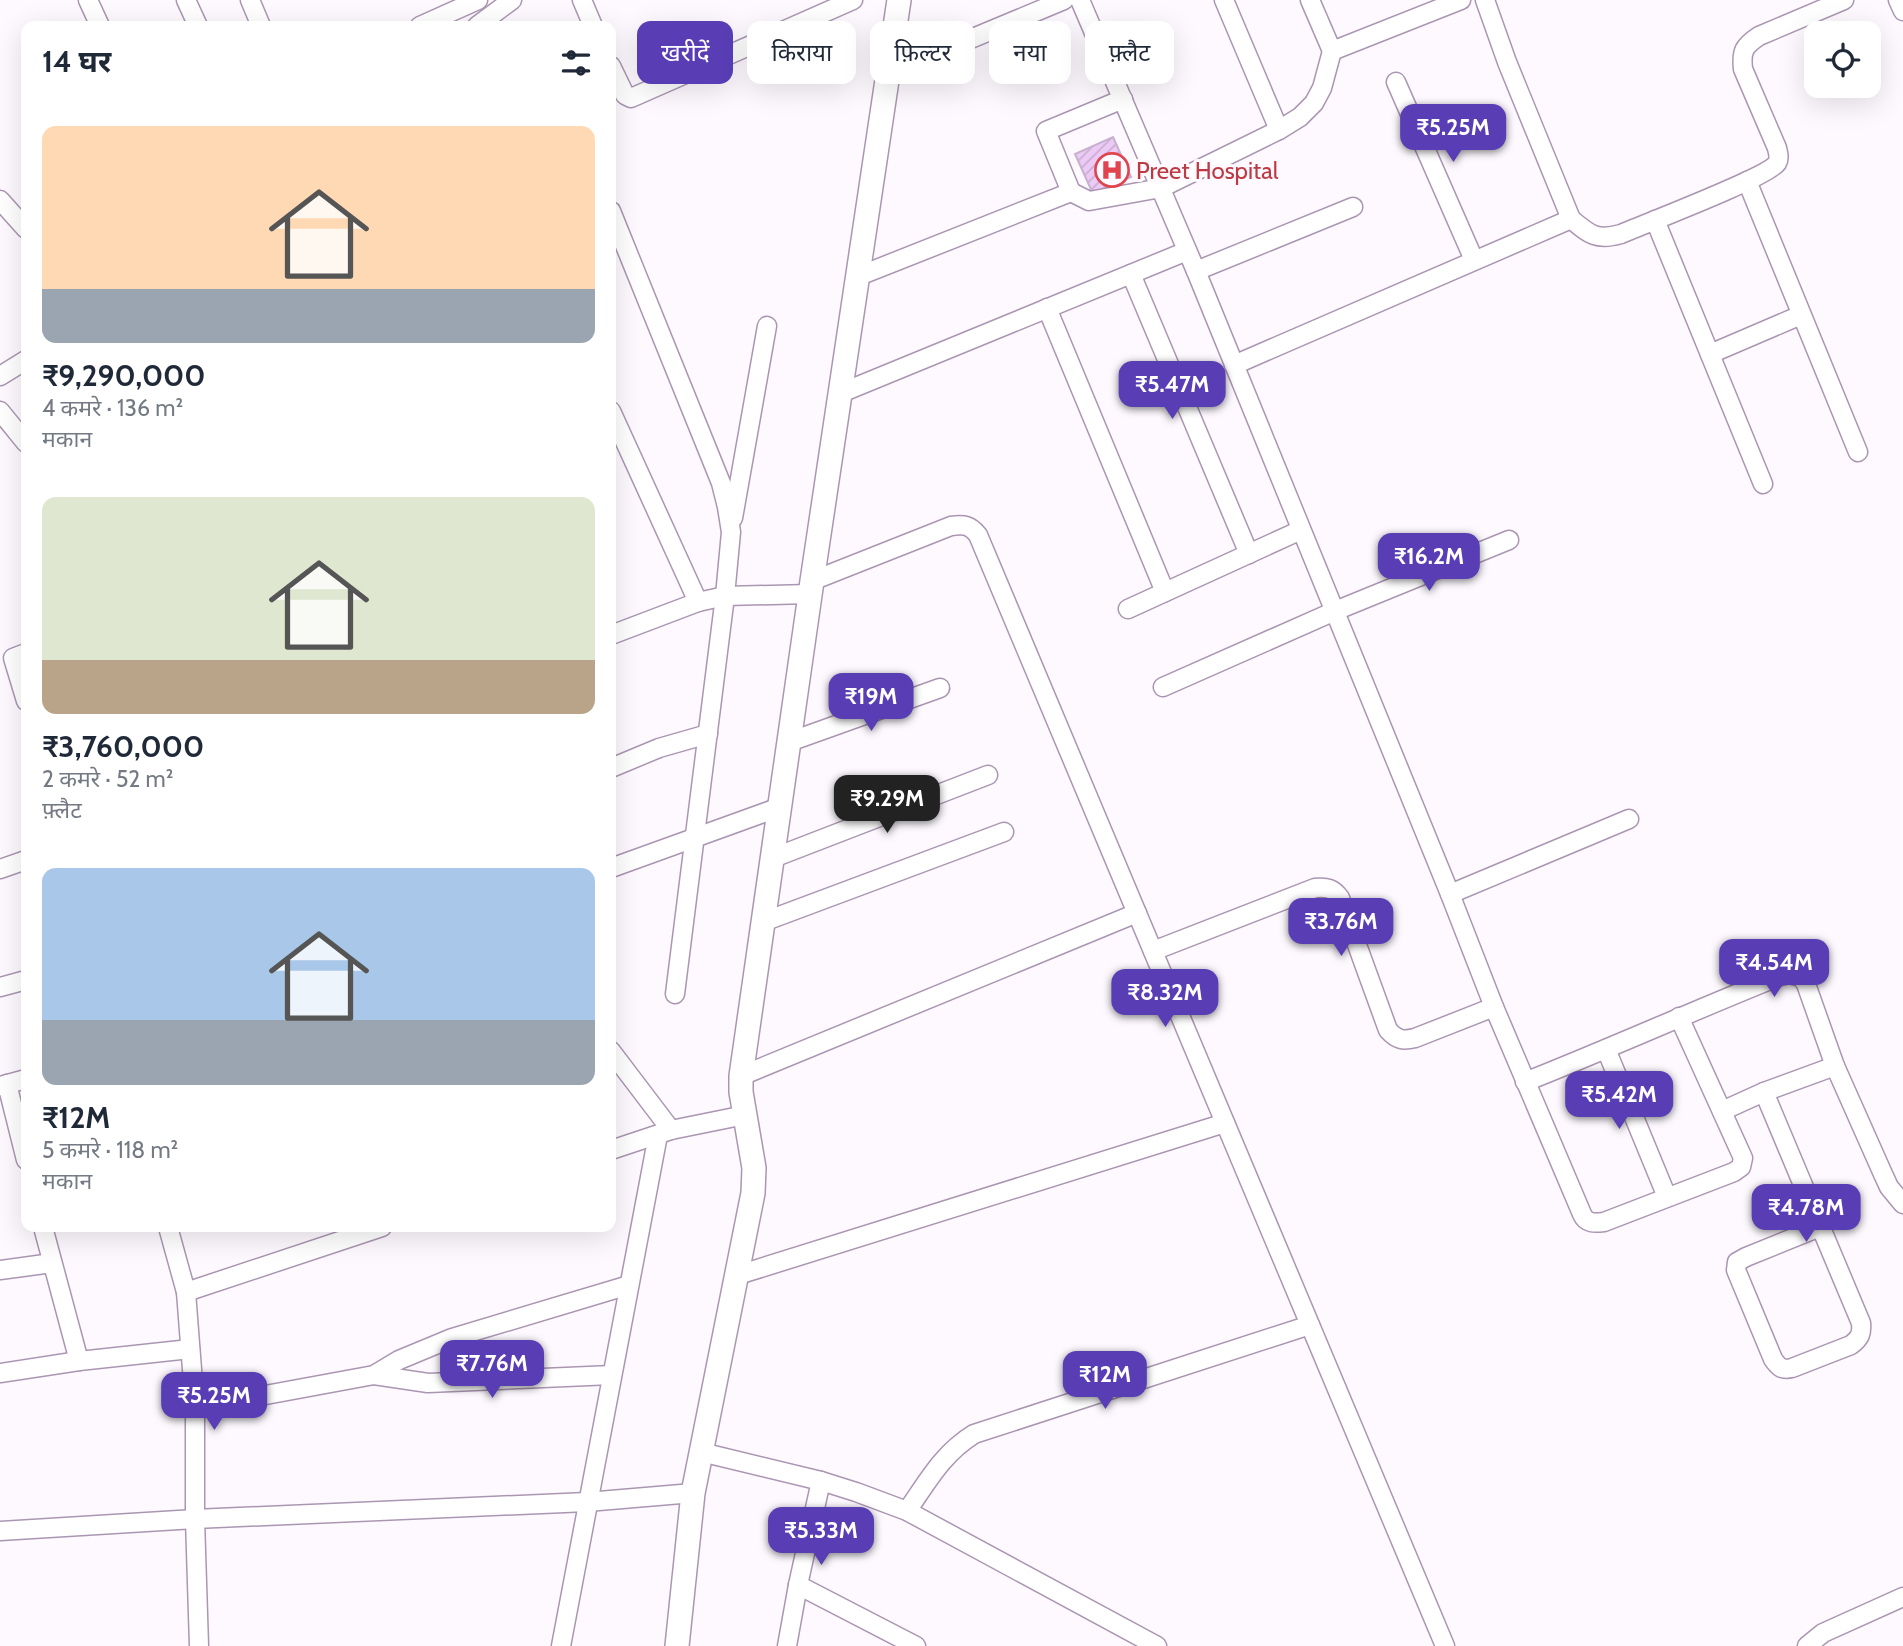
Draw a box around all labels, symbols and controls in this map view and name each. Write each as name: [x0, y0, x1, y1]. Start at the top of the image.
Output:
chip: खरीदें: [637, 21, 733, 84]
chip: किराया: [747, 21, 856, 84]
chip: फ़िल्टर: [870, 21, 975, 84]
chip: नया: [989, 21, 1071, 84]
chip: फ़्लैट: [1085, 21, 1174, 84]
map controls: [1804, 21, 1881, 98]
button: locate: [1804, 21, 1881, 98]
text: 14 घर: [42, 43, 111, 80]
icon: filters: [557, 44, 595, 82]
pin: ₹5.25M: [1396, 104, 1510, 164]
text: ₹5.25M: [1416, 113, 1490, 141]
hospital icon: Preet Hospital: [1093, 151, 1131, 189]
place label: Preet Hospital: [1136, 156, 1279, 185]
icon: home: [256, 171, 382, 297]
text: ₹9,290,000: [42, 357, 205, 394]
pin: ₹5.47M: [1115, 362, 1229, 421]
text: ₹5.47M: [1135, 370, 1209, 398]
text: 4 कमरे · 136 m²: [42, 394, 183, 422]
text: मकान: [42, 425, 92, 453]
pin: ₹16.2M: [1372, 534, 1486, 593]
icon: home: [256, 542, 382, 668]
text: ₹16.2M: [1394, 542, 1464, 570]
pin: ₹19M: [830, 674, 912, 733]
text: ₹19M: [845, 682, 897, 710]
text: ₹3,760,000: [42, 728, 204, 765]
text: 2 कमरे · 52 m²: [42, 765, 173, 793]
pin: ₹9.29M: [830, 776, 944, 835]
text: ₹9.29M: [850, 784, 924, 812]
text: फ़्लैट: [42, 796, 82, 824]
pin: ₹3.76M: [1284, 898, 1398, 958]
text: ₹3.76M: [1304, 907, 1378, 935]
icon: home: [256, 913, 382, 1039]
pin: ₹4.54M: [1717, 940, 1831, 999]
text: ₹4.54M: [1735, 948, 1813, 976]
pin: ₹8.32M: [1108, 970, 1222, 1029]
text: ₹8.32M: [1127, 978, 1203, 1006]
pin: ₹5.42M: [1562, 1072, 1676, 1131]
text: ₹5.42M: [1581, 1080, 1657, 1108]
text: ₹12M: [42, 1099, 110, 1136]
text: 5 कमरे · 118 m²: [42, 1136, 178, 1164]
text: मकान: [42, 1167, 92, 1195]
pin: ₹4.78M: [1749, 1184, 1863, 1244]
text: ₹4.78M: [1768, 1193, 1844, 1221]
pin: ₹7.76M: [435, 1340, 549, 1400]
text: ₹7.76M: [456, 1349, 528, 1377]
pin: ₹12M: [1064, 1352, 1146, 1411]
text: ₹12M: [1079, 1360, 1131, 1388]
pin: ₹5.25M: [157, 1372, 271, 1432]
text: ₹5.25M: [177, 1381, 251, 1409]
pin: ₹5.33M: [764, 1508, 878, 1567]
text: ₹5.33M: [784, 1516, 858, 1544]

